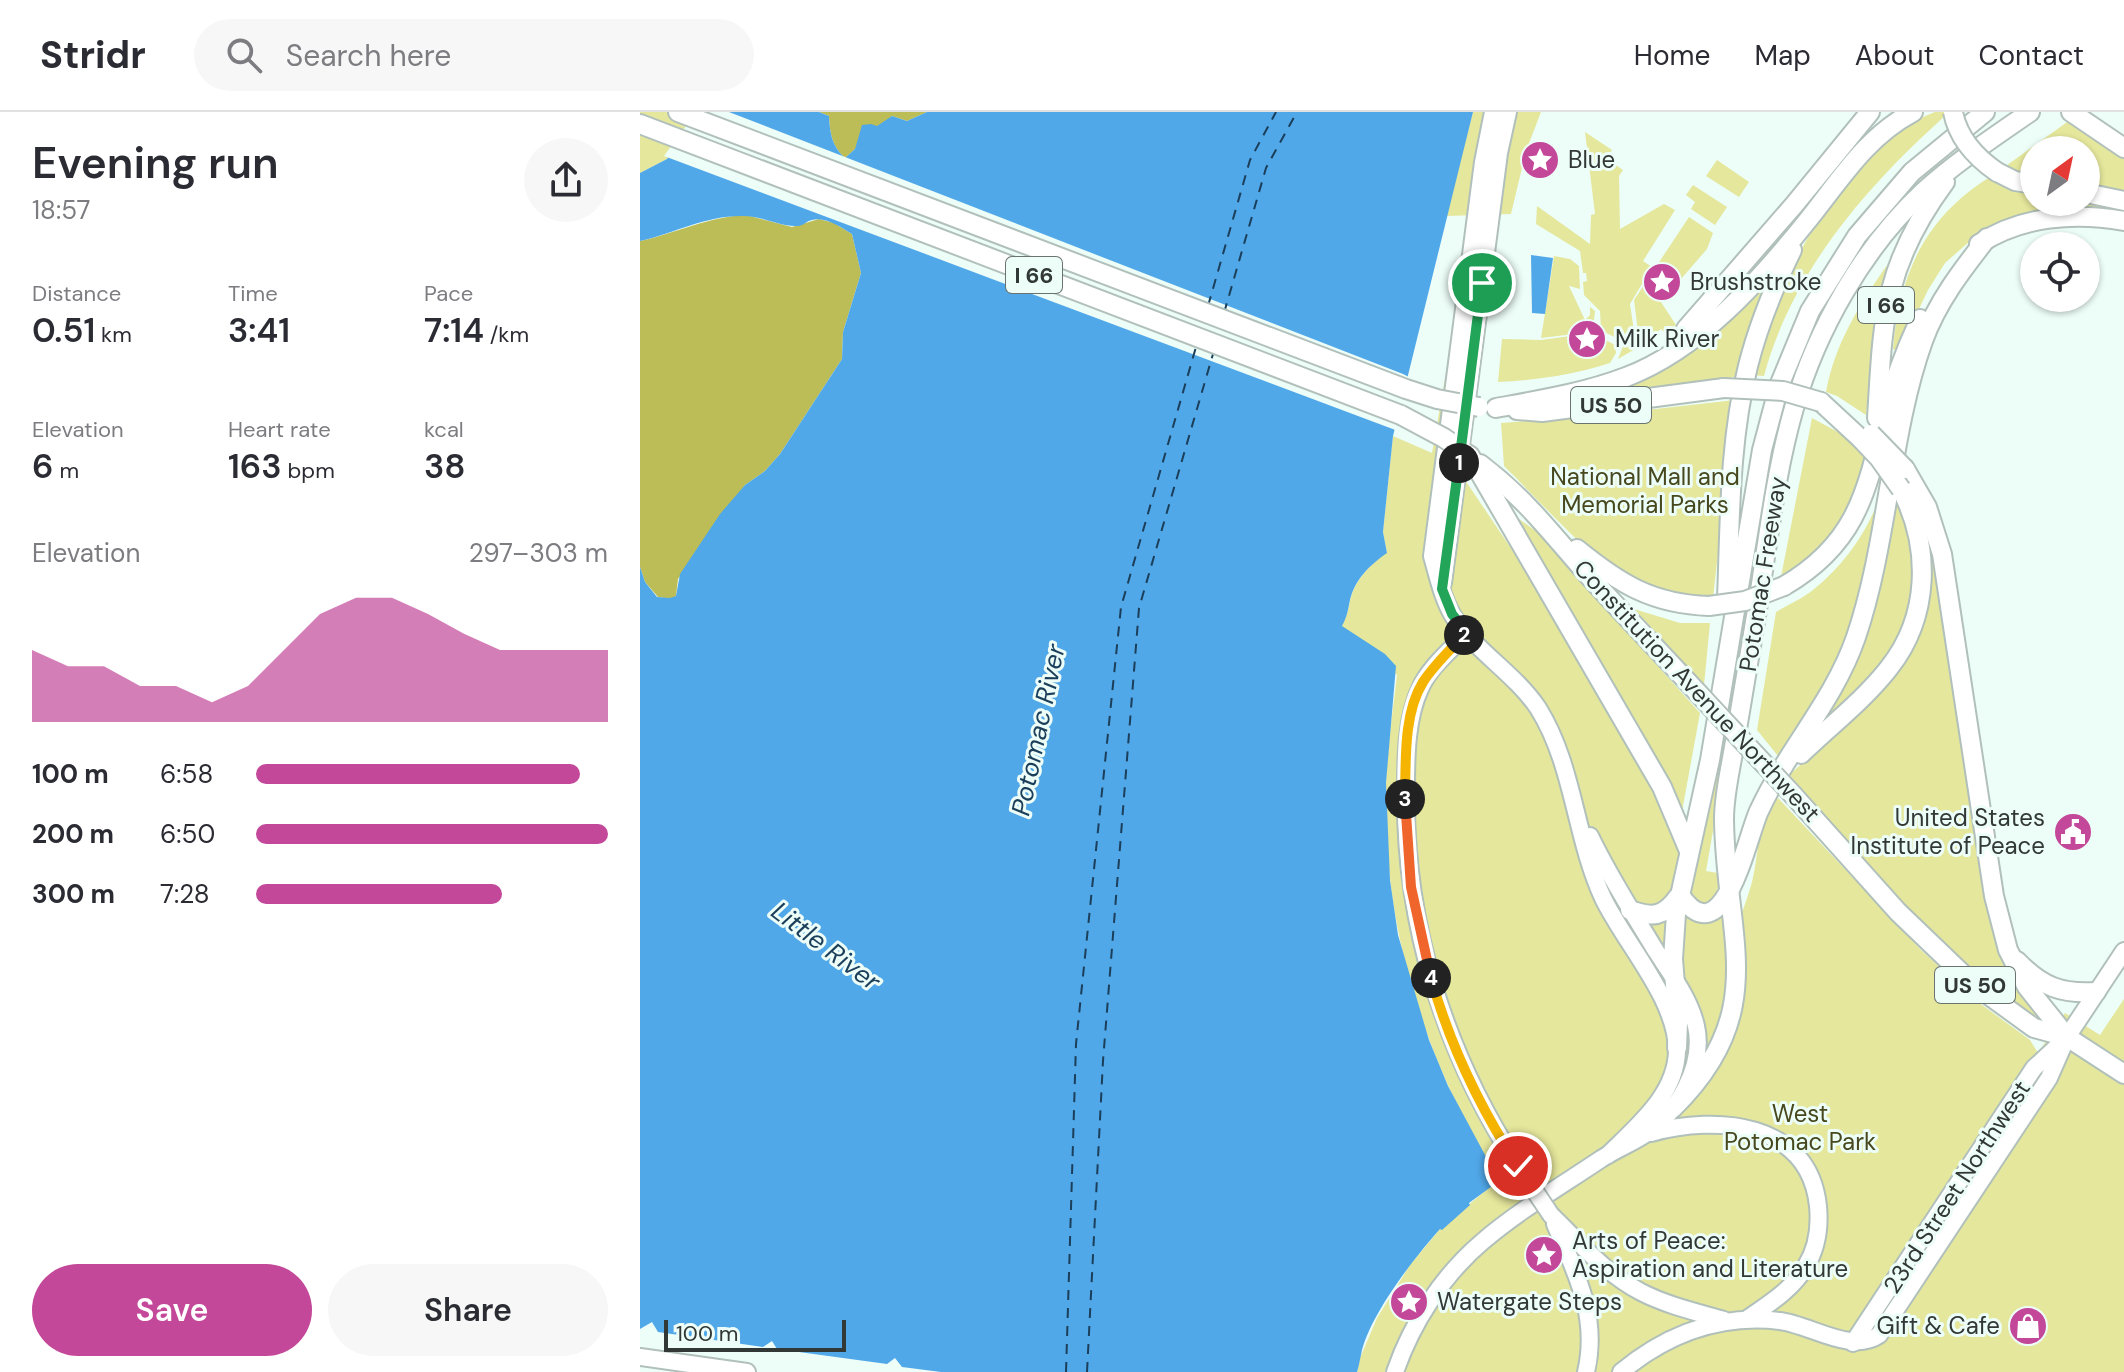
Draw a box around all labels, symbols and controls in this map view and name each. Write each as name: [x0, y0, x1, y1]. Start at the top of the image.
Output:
search box: [194, 19, 754, 91]
text: Stridr: [40, 30, 146, 80]
icon: search: [222, 33, 266, 77]
text: Search here: [286, 36, 451, 75]
text: Home: [1634, 37, 1710, 74]
text: Map: [1754, 37, 1811, 74]
text: About: [1855, 37, 1934, 74]
text: Contact: [1978, 37, 2084, 74]
text: Evening run: [32, 134, 279, 192]
north arrow: [2020, 136, 2100, 216]
map controls: [2020, 136, 2100, 312]
button: share: [524, 138, 608, 222]
place icon: Blue: [1519, 139, 1561, 181]
place label: Blue: [1568, 144, 1615, 175]
text: 18:57: [32, 193, 90, 227]
button: locate: [2020, 232, 2100, 312]
pin: [1448, 249, 1516, 317]
road number: I 66: [1006, 257, 1062, 293]
icon: arrive: [1460, 261, 1504, 305]
place icon: Brushstroke: [1641, 261, 1683, 303]
place label: Brushstroke: [1690, 266, 1821, 297]
text: Distance: [32, 279, 121, 308]
text: Time: [228, 279, 278, 308]
text: Pace: [424, 279, 473, 308]
road number: I 66: [1858, 287, 1914, 323]
text: 0.51: [32, 308, 95, 353]
text: 3:41: [228, 308, 290, 353]
text: 7:14: [424, 308, 484, 353]
place icon: Milk River: [1566, 318, 1608, 360]
text: km: [95, 320, 132, 349]
text: /km: [484, 320, 529, 349]
place label: Milk River: [1615, 323, 1719, 354]
road number: US 50: [1571, 387, 1651, 423]
text: Elevation: [32, 415, 124, 444]
text: Heart rate: [228, 415, 331, 444]
text: kcal: [424, 415, 464, 444]
pin: 1: [1439, 443, 1479, 483]
text: 6: [32, 444, 54, 489]
text: 163: [228, 444, 282, 489]
text: 38: [424, 444, 466, 489]
text: 1: [1455, 448, 1463, 477]
text: m: [54, 456, 79, 485]
text: bpm: [282, 456, 335, 485]
park label: National Mall and Memorial Parks: [1550, 461, 1740, 520]
street label: Potomac Freeway: [1732, 474, 1793, 674]
text: Elevation: [32, 536, 140, 570]
text: 297–303 m: [469, 536, 608, 570]
street label: Constitution Avenue Northwest: [1567, 553, 1827, 828]
pin: 2: [1444, 615, 1484, 655]
text: 2: [1458, 620, 1470, 649]
water label: Potomac River: [1003, 640, 1073, 819]
text: 100 m: [32, 757, 109, 791]
text: 6:58: [160, 757, 213, 791]
pin: 3: [1385, 779, 1425, 819]
text: 3: [1398, 784, 1412, 813]
place label: United States Institute of Peace: [1851, 802, 2045, 861]
public building icon: United States Institute of Peace: [2052, 811, 2094, 853]
text: 200 m: [32, 817, 114, 851]
text: 6:50: [160, 817, 215, 851]
text: 300 m: [32, 877, 115, 911]
text: 7:28: [160, 877, 209, 911]
water label: Little River: [765, 894, 888, 999]
pin: 4: [1411, 958, 1451, 998]
text: 4: [1424, 963, 1438, 992]
road number: US 50: [1935, 967, 2015, 1003]
street label: 23rd Street Northwest: [1876, 1074, 2037, 1299]
park label: West Potomac Park: [1724, 1098, 1876, 1157]
pin: [1484, 1132, 1552, 1200]
icon: check: [1496, 1144, 1540, 1188]
place label: Arts of Peace: Aspiration and Literature: [1572, 1225, 1848, 1284]
place icon: Arts of Peace: Aspiration and Literature: [1523, 1234, 1565, 1276]
button: Save: [32, 1264, 312, 1356]
button: Share: [328, 1264, 608, 1356]
place icon: Watergate Steps: [1388, 1281, 1430, 1323]
place label: Watergate Steps: [1437, 1286, 1622, 1317]
shop icon: Gift & Cafe: [2007, 1305, 2049, 1347]
place label: Gift & Cafe: [1877, 1310, 2000, 1341]
scale bar: [664, 1316, 846, 1352]
text: 100 m: [676, 1319, 738, 1348]

